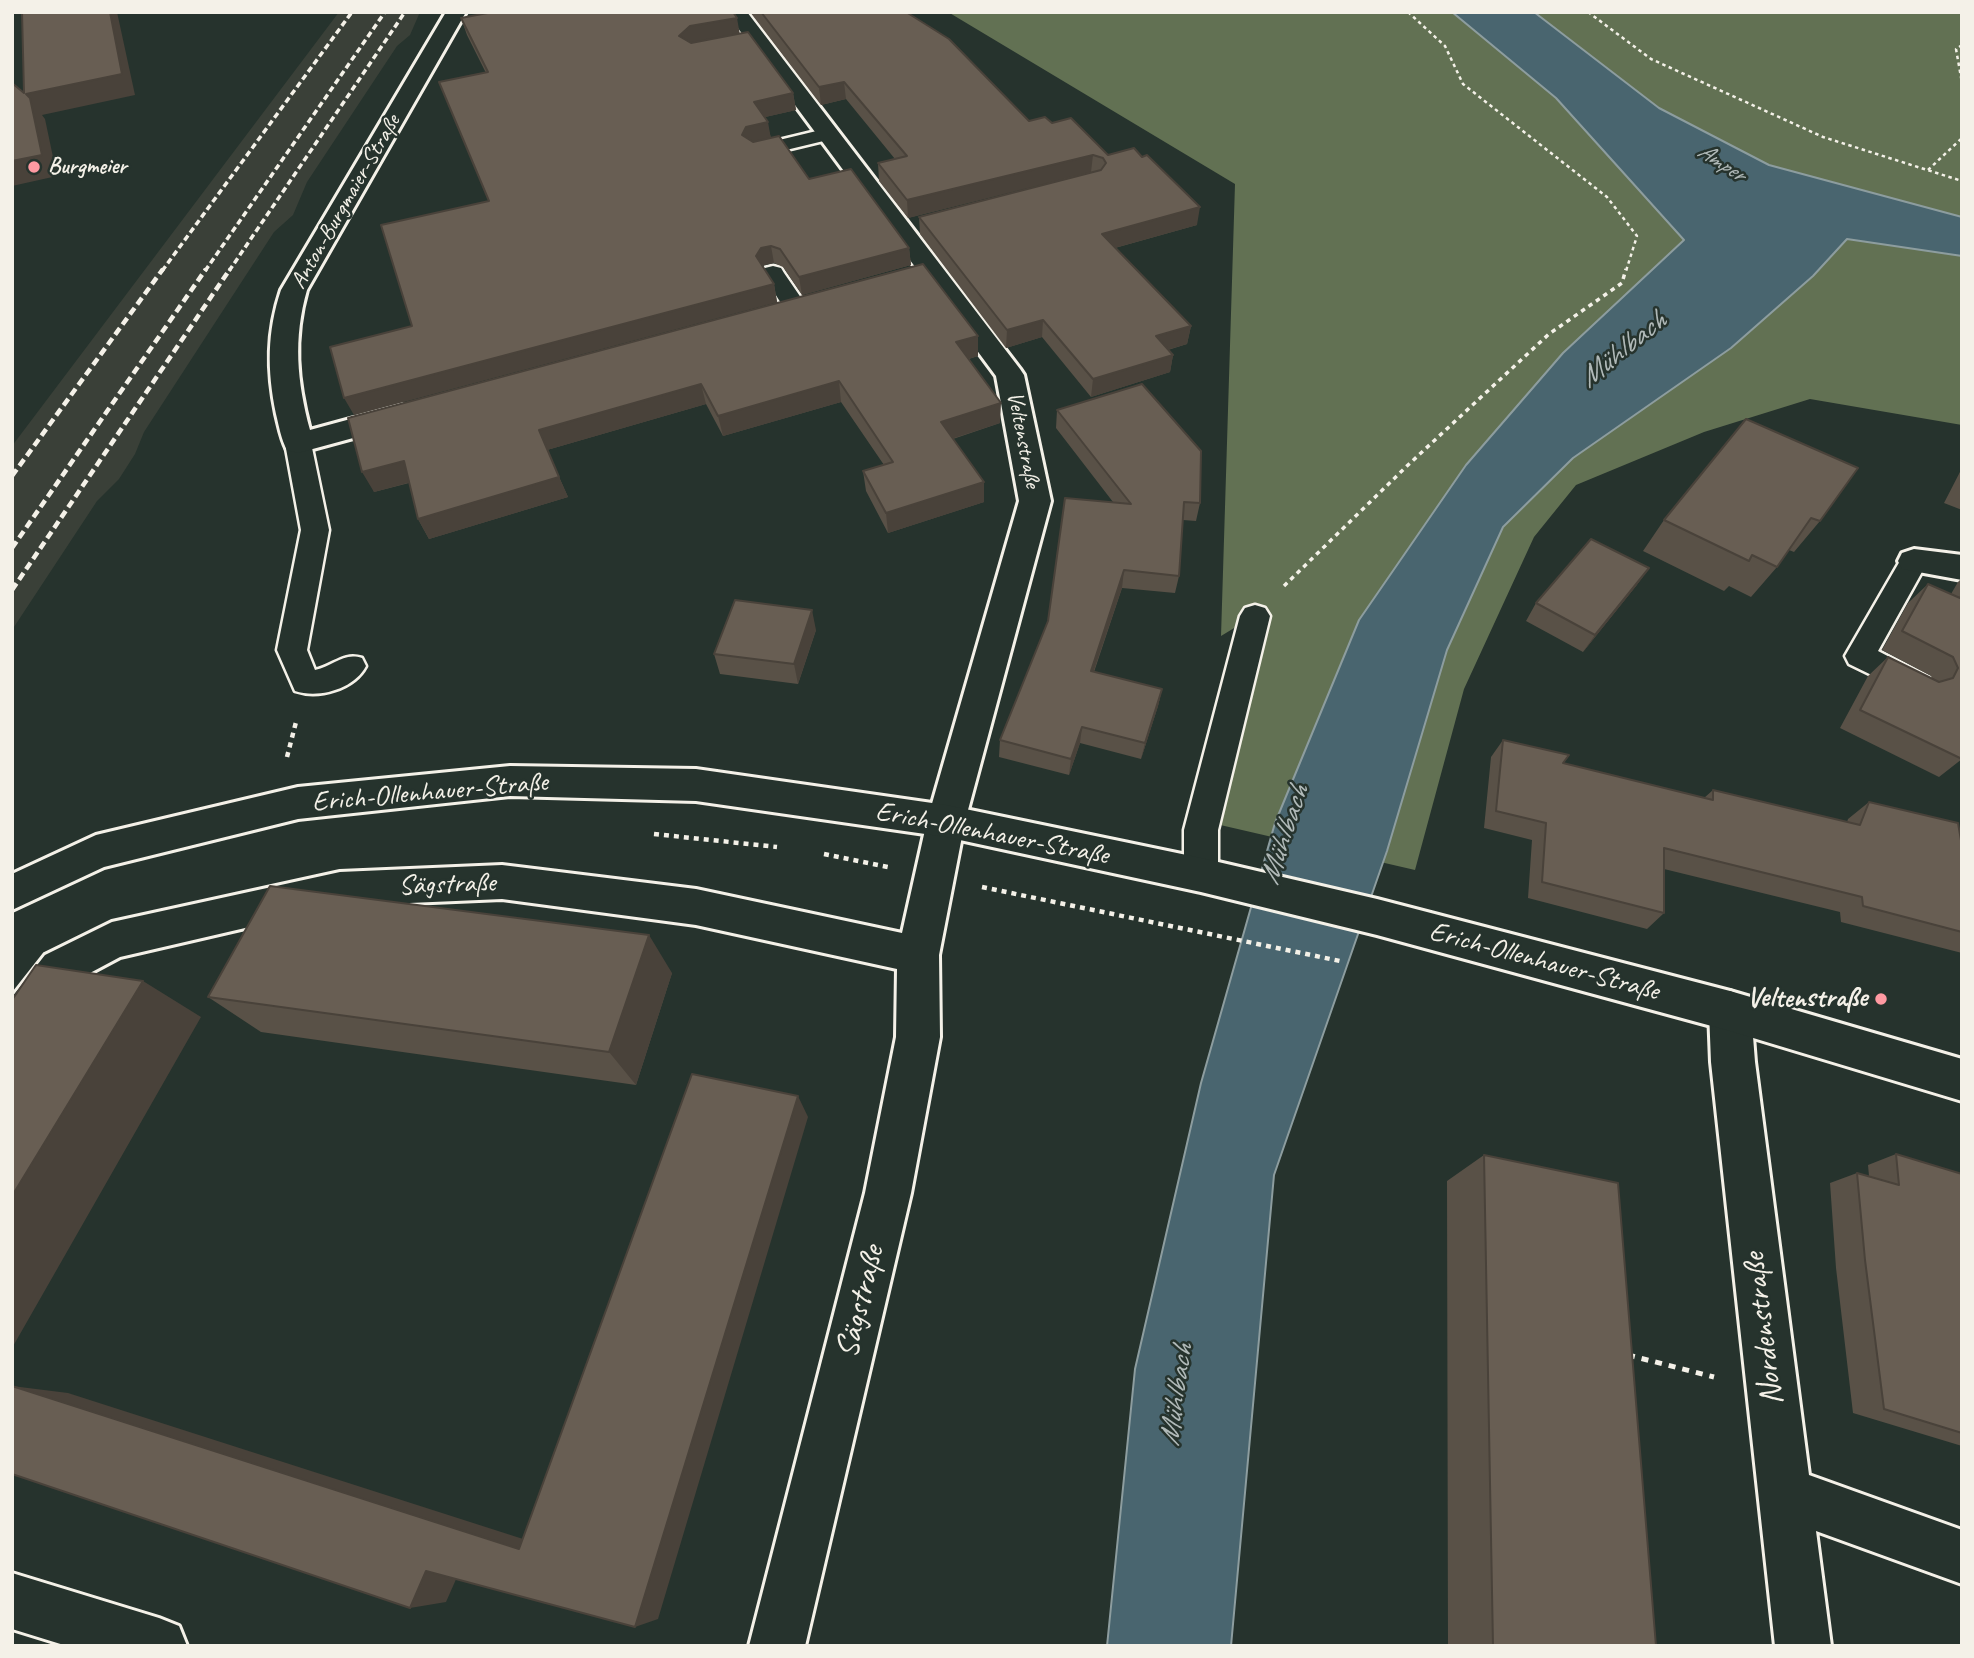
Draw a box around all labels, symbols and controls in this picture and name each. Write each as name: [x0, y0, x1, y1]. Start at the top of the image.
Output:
street label: Anton-Burgmaier-Straße: [285, 110, 407, 294]
water label: Amper: [1692, 137, 1750, 189]
place label: Burgmeier: [48, 153, 126, 181]
marker: Burgmeier: [26, 159, 42, 175]
water label: Mühlbach: [1572, 304, 1674, 396]
street label: Veltenstraße: [1000, 390, 1046, 490]
street label: Erich-Ollenhauer-Straße: [311, 766, 549, 820]
water label: Mühlbach: [1252, 781, 1318, 889]
street label: Erich-Ollenhauer-Straße: [873, 795, 1111, 873]
street label: Sägstraße: [398, 867, 496, 903]
street label: Erich-Ollenhauer-Straße: [1425, 915, 1663, 1009]
place label: Veltenstraße: [1747, 982, 1867, 1016]
marker: Veltenstraße: [1873, 991, 1889, 1007]
street label: Sägstraße: [828, 1242, 894, 1362]
street label: Nordenstraße: [1735, 1251, 1793, 1407]
water label: Mühlbach: [1152, 1342, 1202, 1448]

